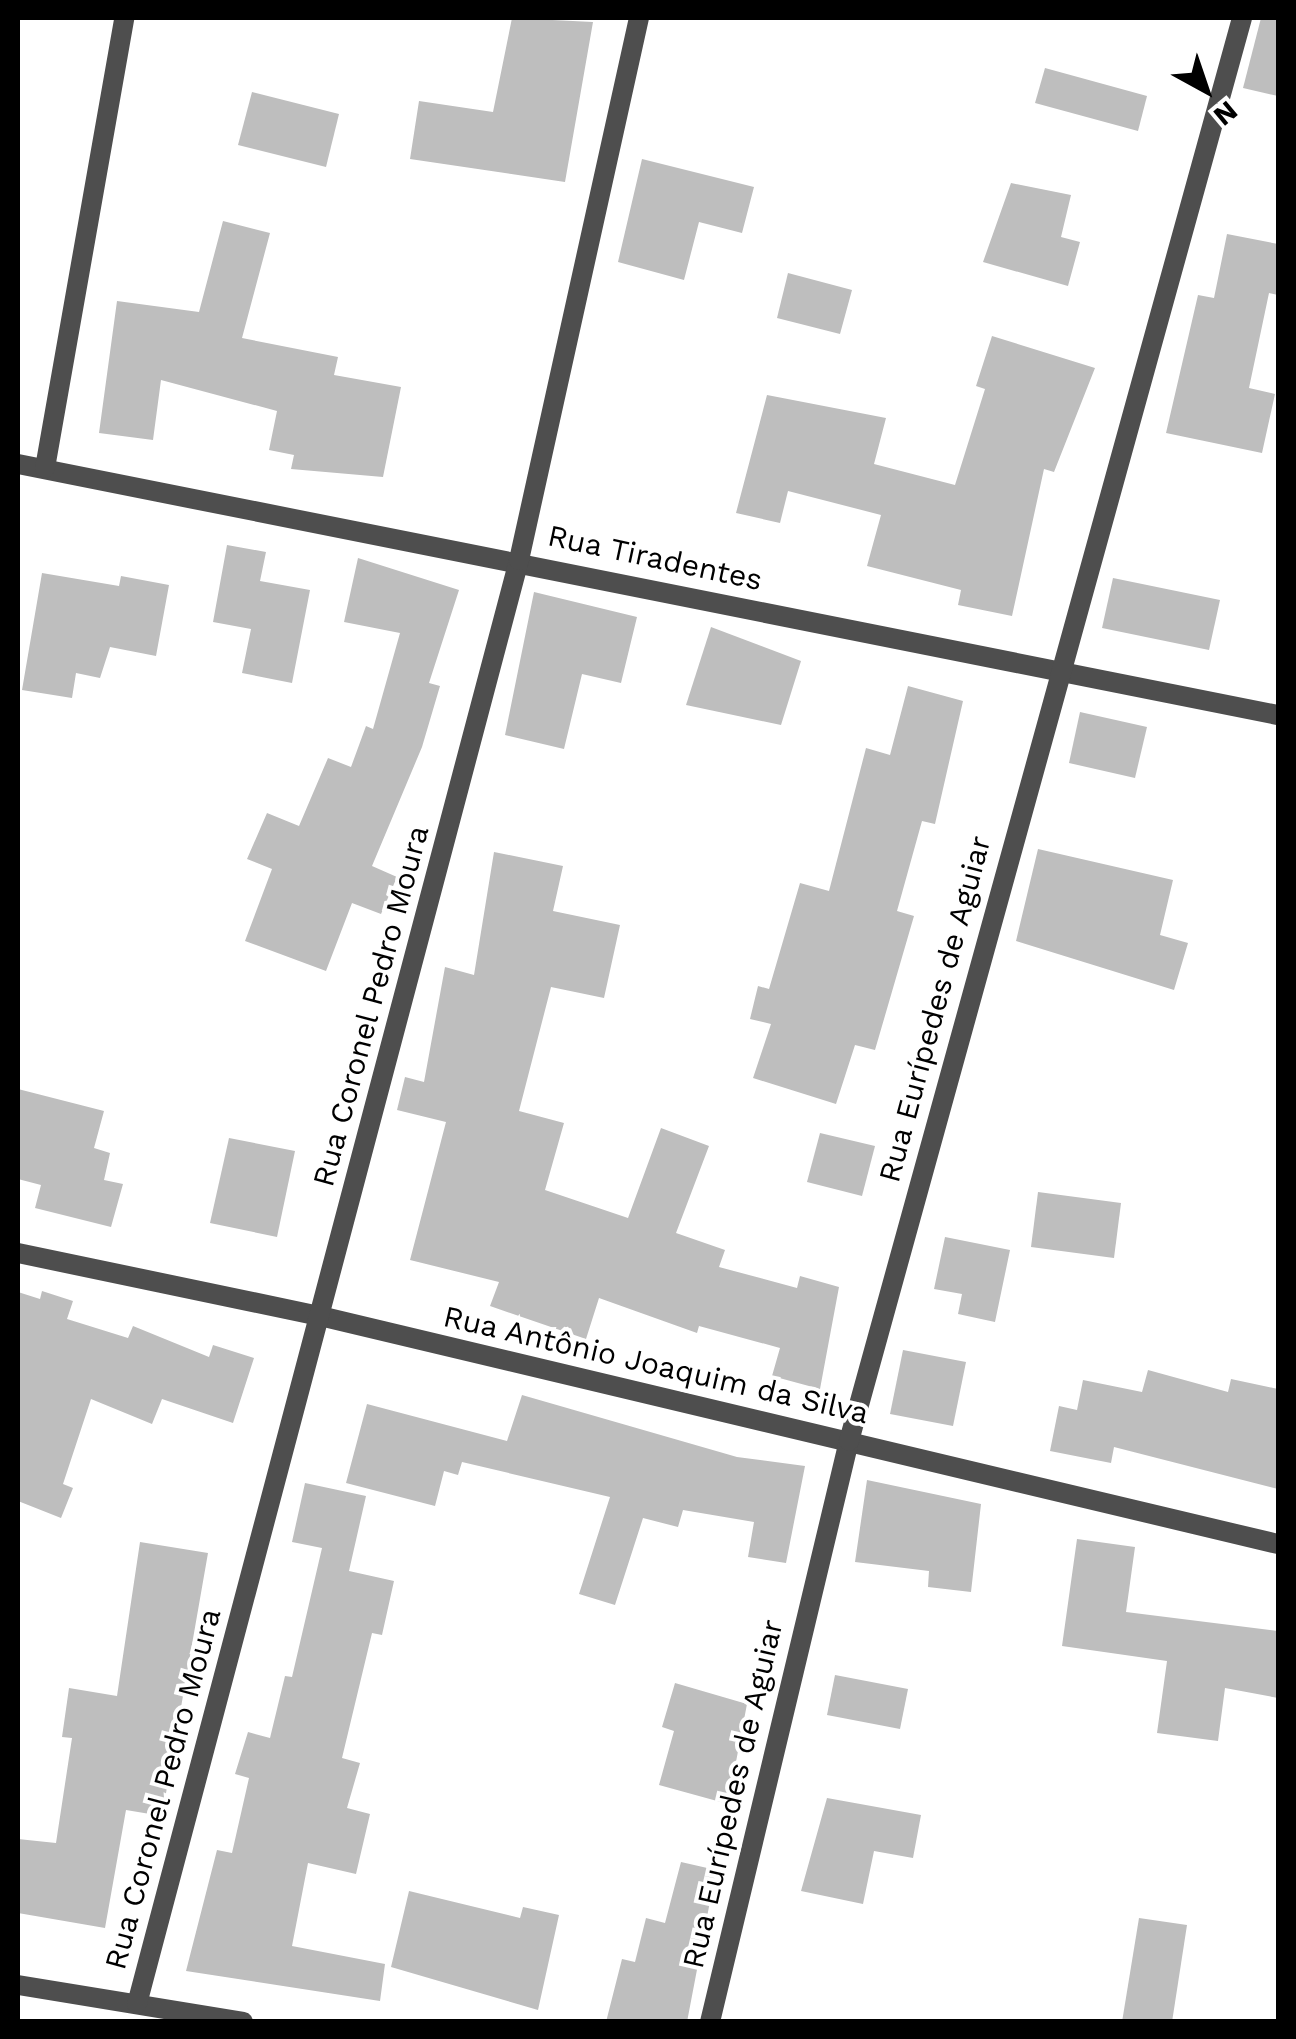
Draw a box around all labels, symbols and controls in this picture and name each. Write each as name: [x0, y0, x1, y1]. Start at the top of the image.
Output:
north arrow: [1156, 40, 1256, 140]
text: N: [1207, 94, 1244, 133]
street label: Rua Tiradentes: [544, 518, 766, 598]
street label: Rua Coronel Pedro Moura: [305, 821, 437, 1191]
street label: Rua Eurípedes de Aguiar: [871, 831, 999, 1187]
street label: Rua Antônio Joaquim da Silva: [438, 1298, 874, 1432]
street label: Rua Coronel Pedro Moura: [97, 1604, 229, 1974]
street label: Rua Eurípedes de Aguiar: [675, 1615, 791, 1973]

